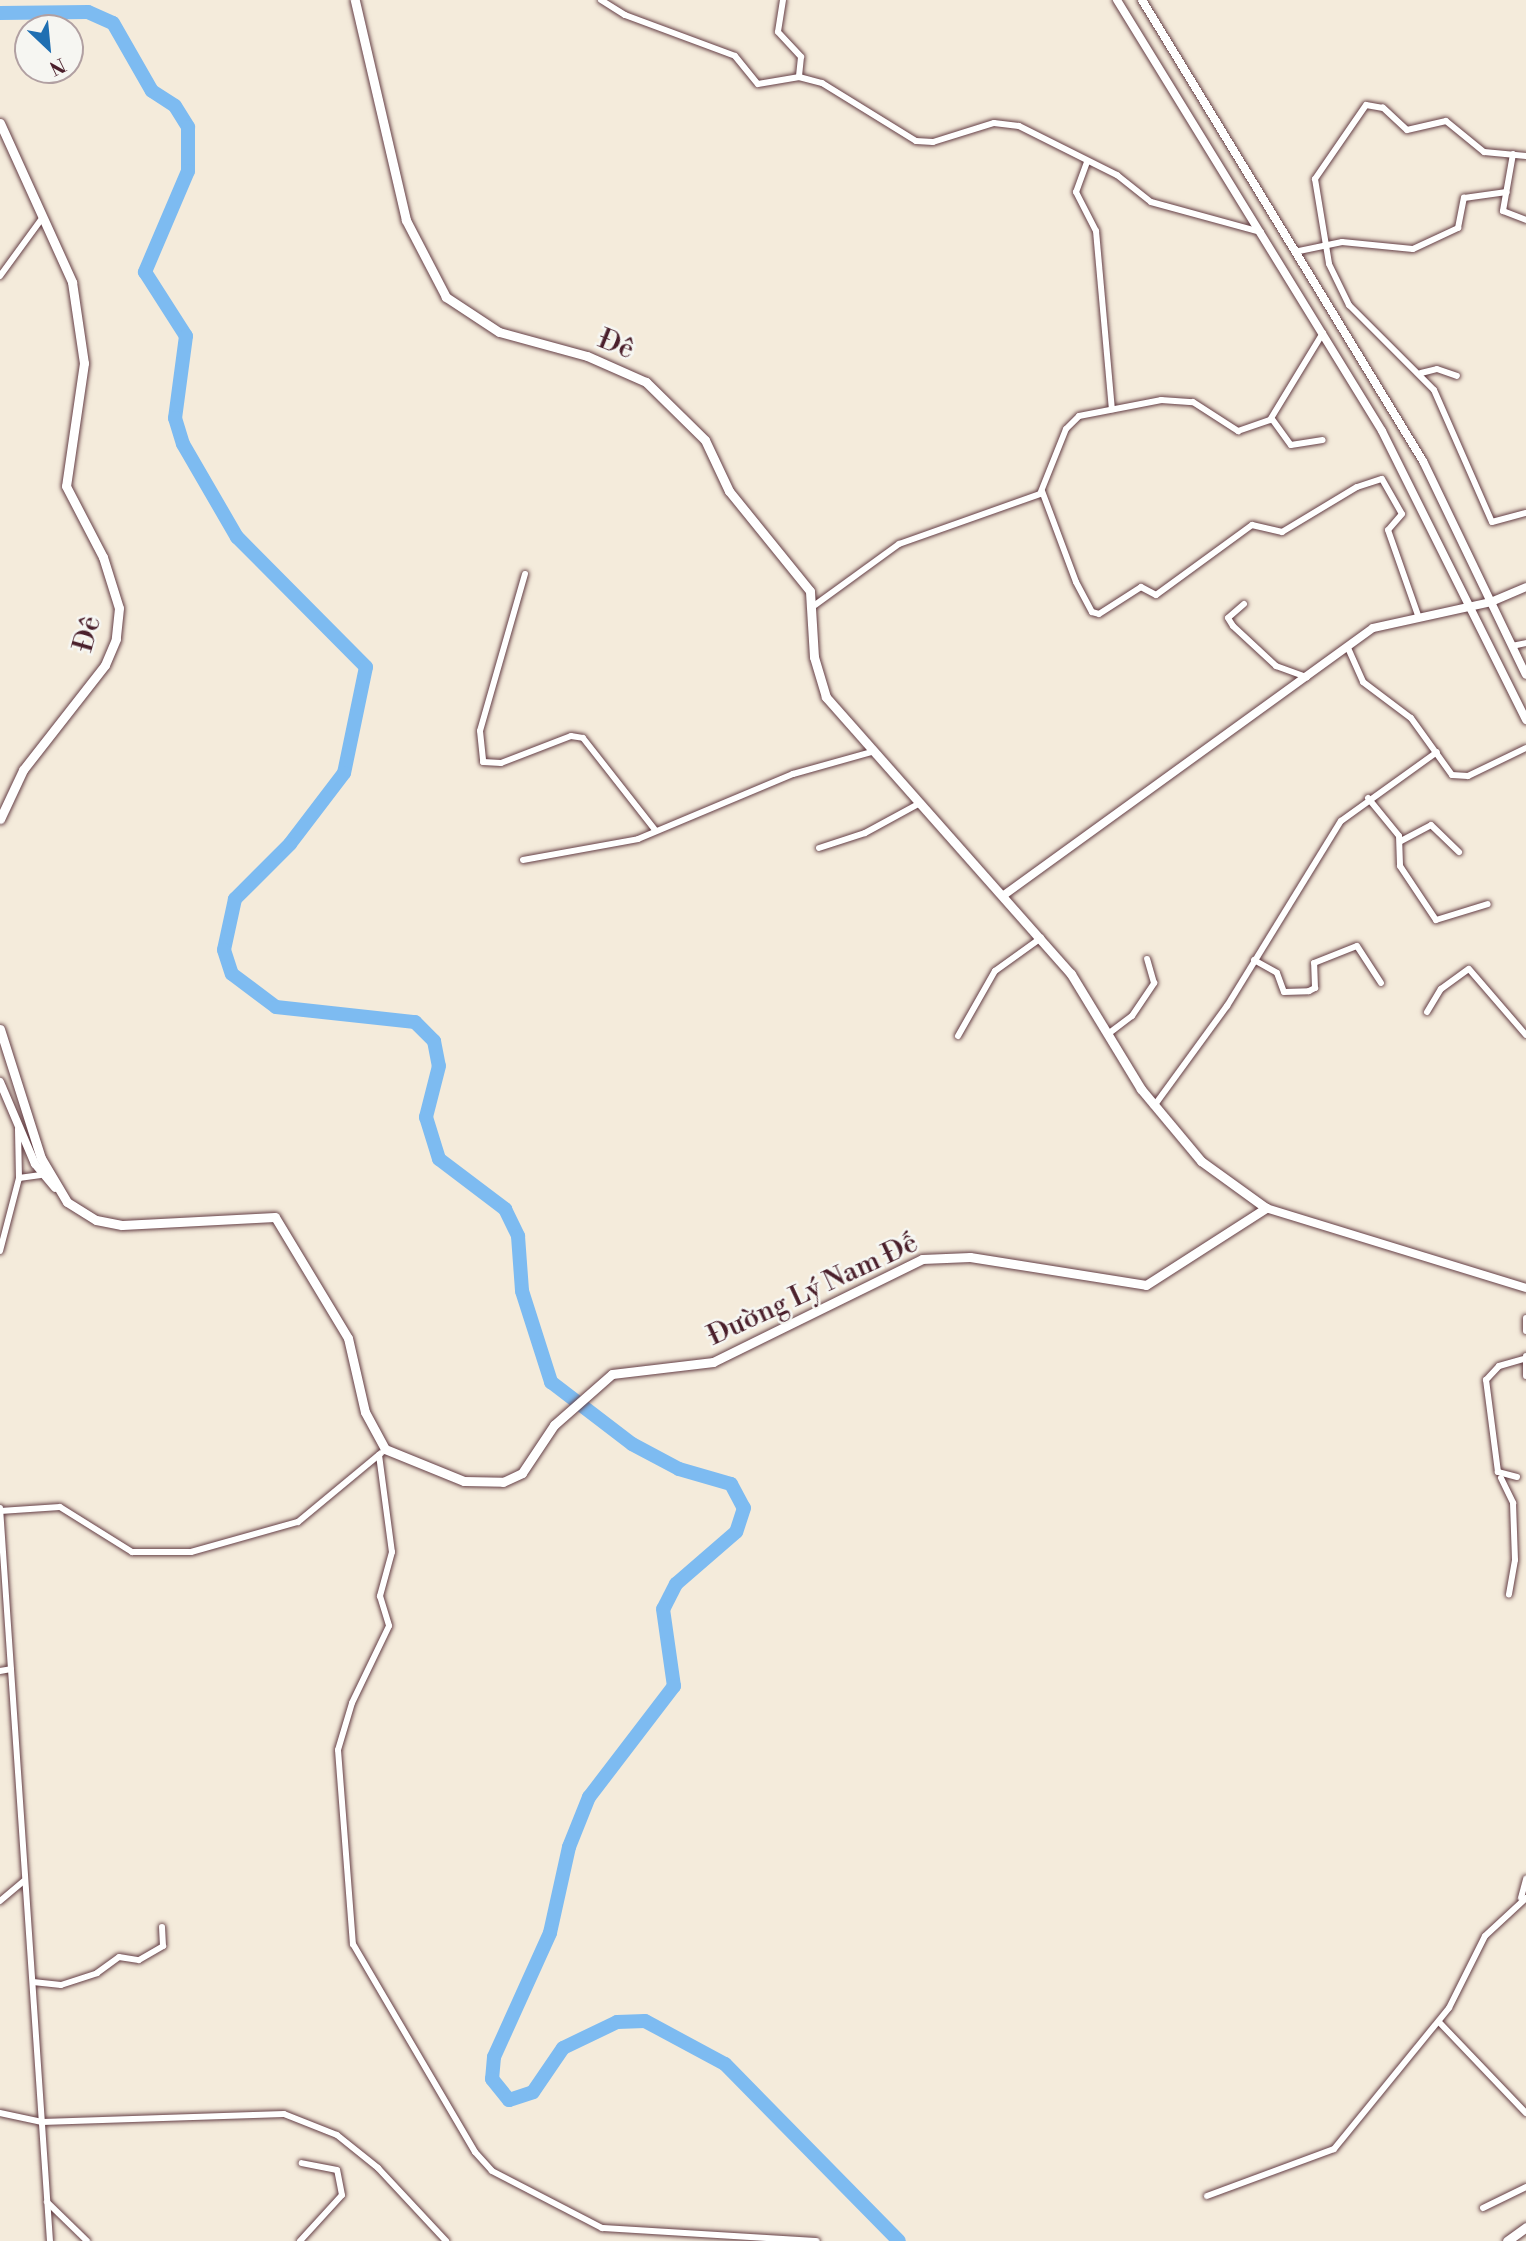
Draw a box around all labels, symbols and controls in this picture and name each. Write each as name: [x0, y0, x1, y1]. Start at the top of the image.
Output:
north arrow: [14, 14, 84, 84]
text: N: [45, 52, 69, 80]
street label: Đê: [593, 323, 639, 367]
street label: Đê: [67, 612, 109, 656]
street label: Đường Lý Nam Đế: [702, 1227, 924, 1353]

